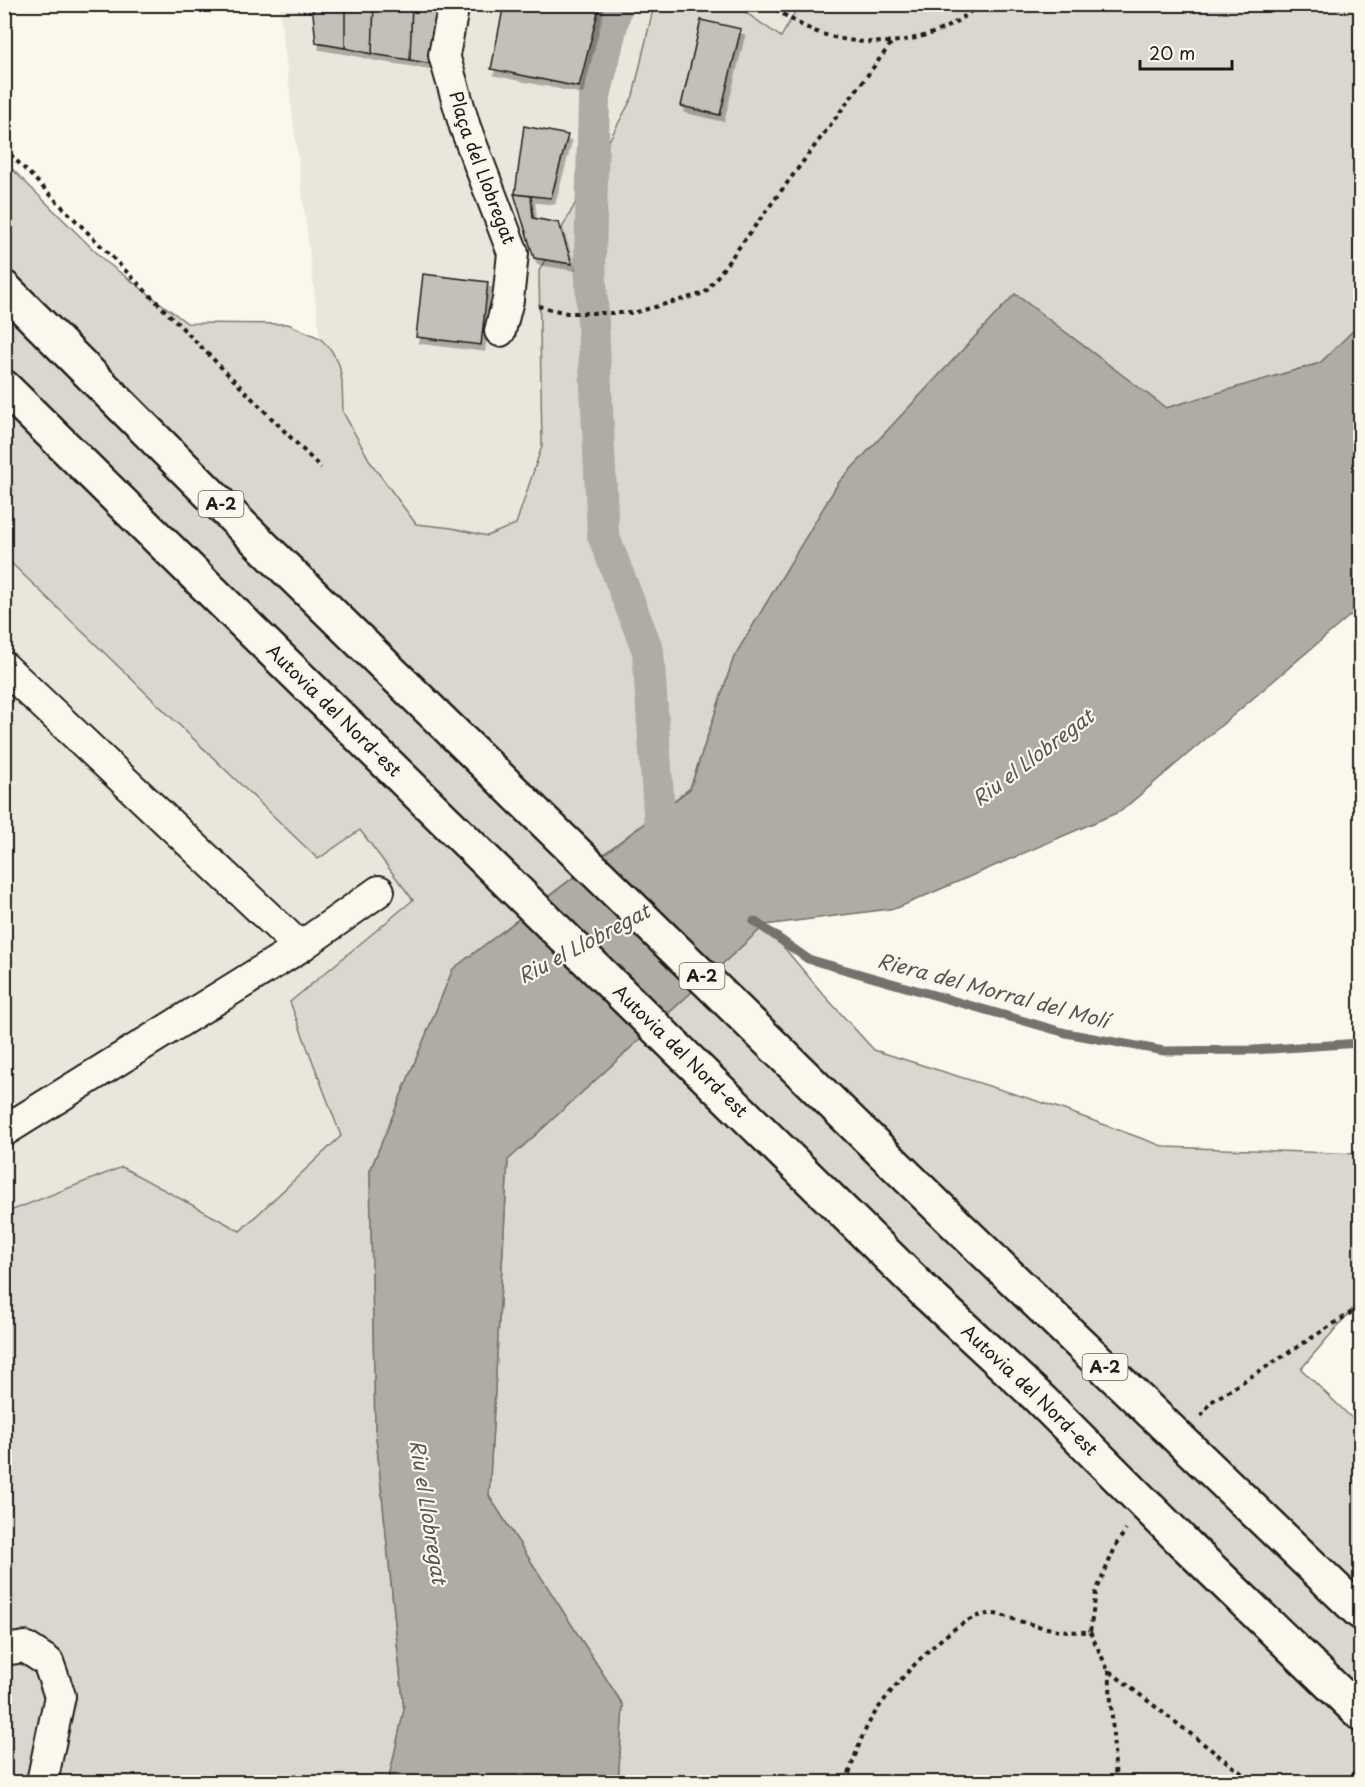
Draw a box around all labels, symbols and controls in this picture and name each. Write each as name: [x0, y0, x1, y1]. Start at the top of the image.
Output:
scale bar: [1140, 33, 1232, 71]
text: 20 m: [1149, 39, 1195, 66]
street label: Plaça del Llobregat: [443, 88, 523, 248]
road number: A-2: [198, 491, 244, 517]
street label: Autovia del Nord-est: [261, 637, 408, 782]
water label: Riu el Llobregat: [965, 700, 1102, 813]
water label: Riu el Llobregat: [512, 894, 657, 990]
water label: Riera del Morral del Molí: [874, 945, 1116, 1036]
road number: A-2: [680, 963, 724, 989]
street label: Autovia del Nord-est: [608, 978, 755, 1123]
street label: Autovia del Nord-est: [956, 1317, 1105, 1461]
road number: A-2: [1082, 1354, 1128, 1380]
water label: Riu el Llobregat: [403, 1438, 456, 1589]

